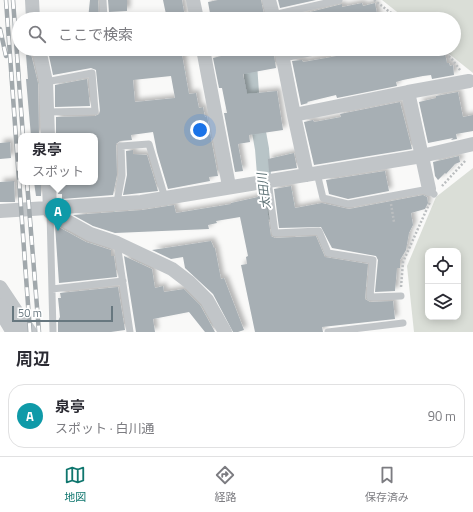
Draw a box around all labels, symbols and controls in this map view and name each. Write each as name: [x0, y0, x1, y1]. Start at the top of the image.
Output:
search box: [12, 12, 461, 56]
icon: search: [26, 23, 48, 45]
text: ここで検索: [58, 23, 133, 46]
your location: [190, 120, 210, 140]
popup: [18, 133, 98, 185]
text: 泉亭: [32, 138, 62, 161]
text: スポット: [32, 161, 84, 181]
water label: 太田川: [252, 170, 275, 210]
pin: A: [45, 198, 71, 231]
map controls: [425, 248, 461, 320]
button: locate: [425, 248, 461, 284]
button: layers: [425, 284, 461, 320]
scale bar: [12, 304, 113, 323]
text: 50 m: [18, 305, 42, 321]
text: 周辺: [16, 346, 50, 372]
text: 泉亭: [55, 395, 85, 418]
text: A: [26, 406, 34, 426]
text: 90 m: [428, 406, 456, 426]
text: スポット · 白川通: [55, 418, 155, 438]
tab: 地図: [64, 464, 86, 505]
tab: 経路: [214, 464, 236, 505]
tab: 保存済み: [365, 464, 409, 505]

